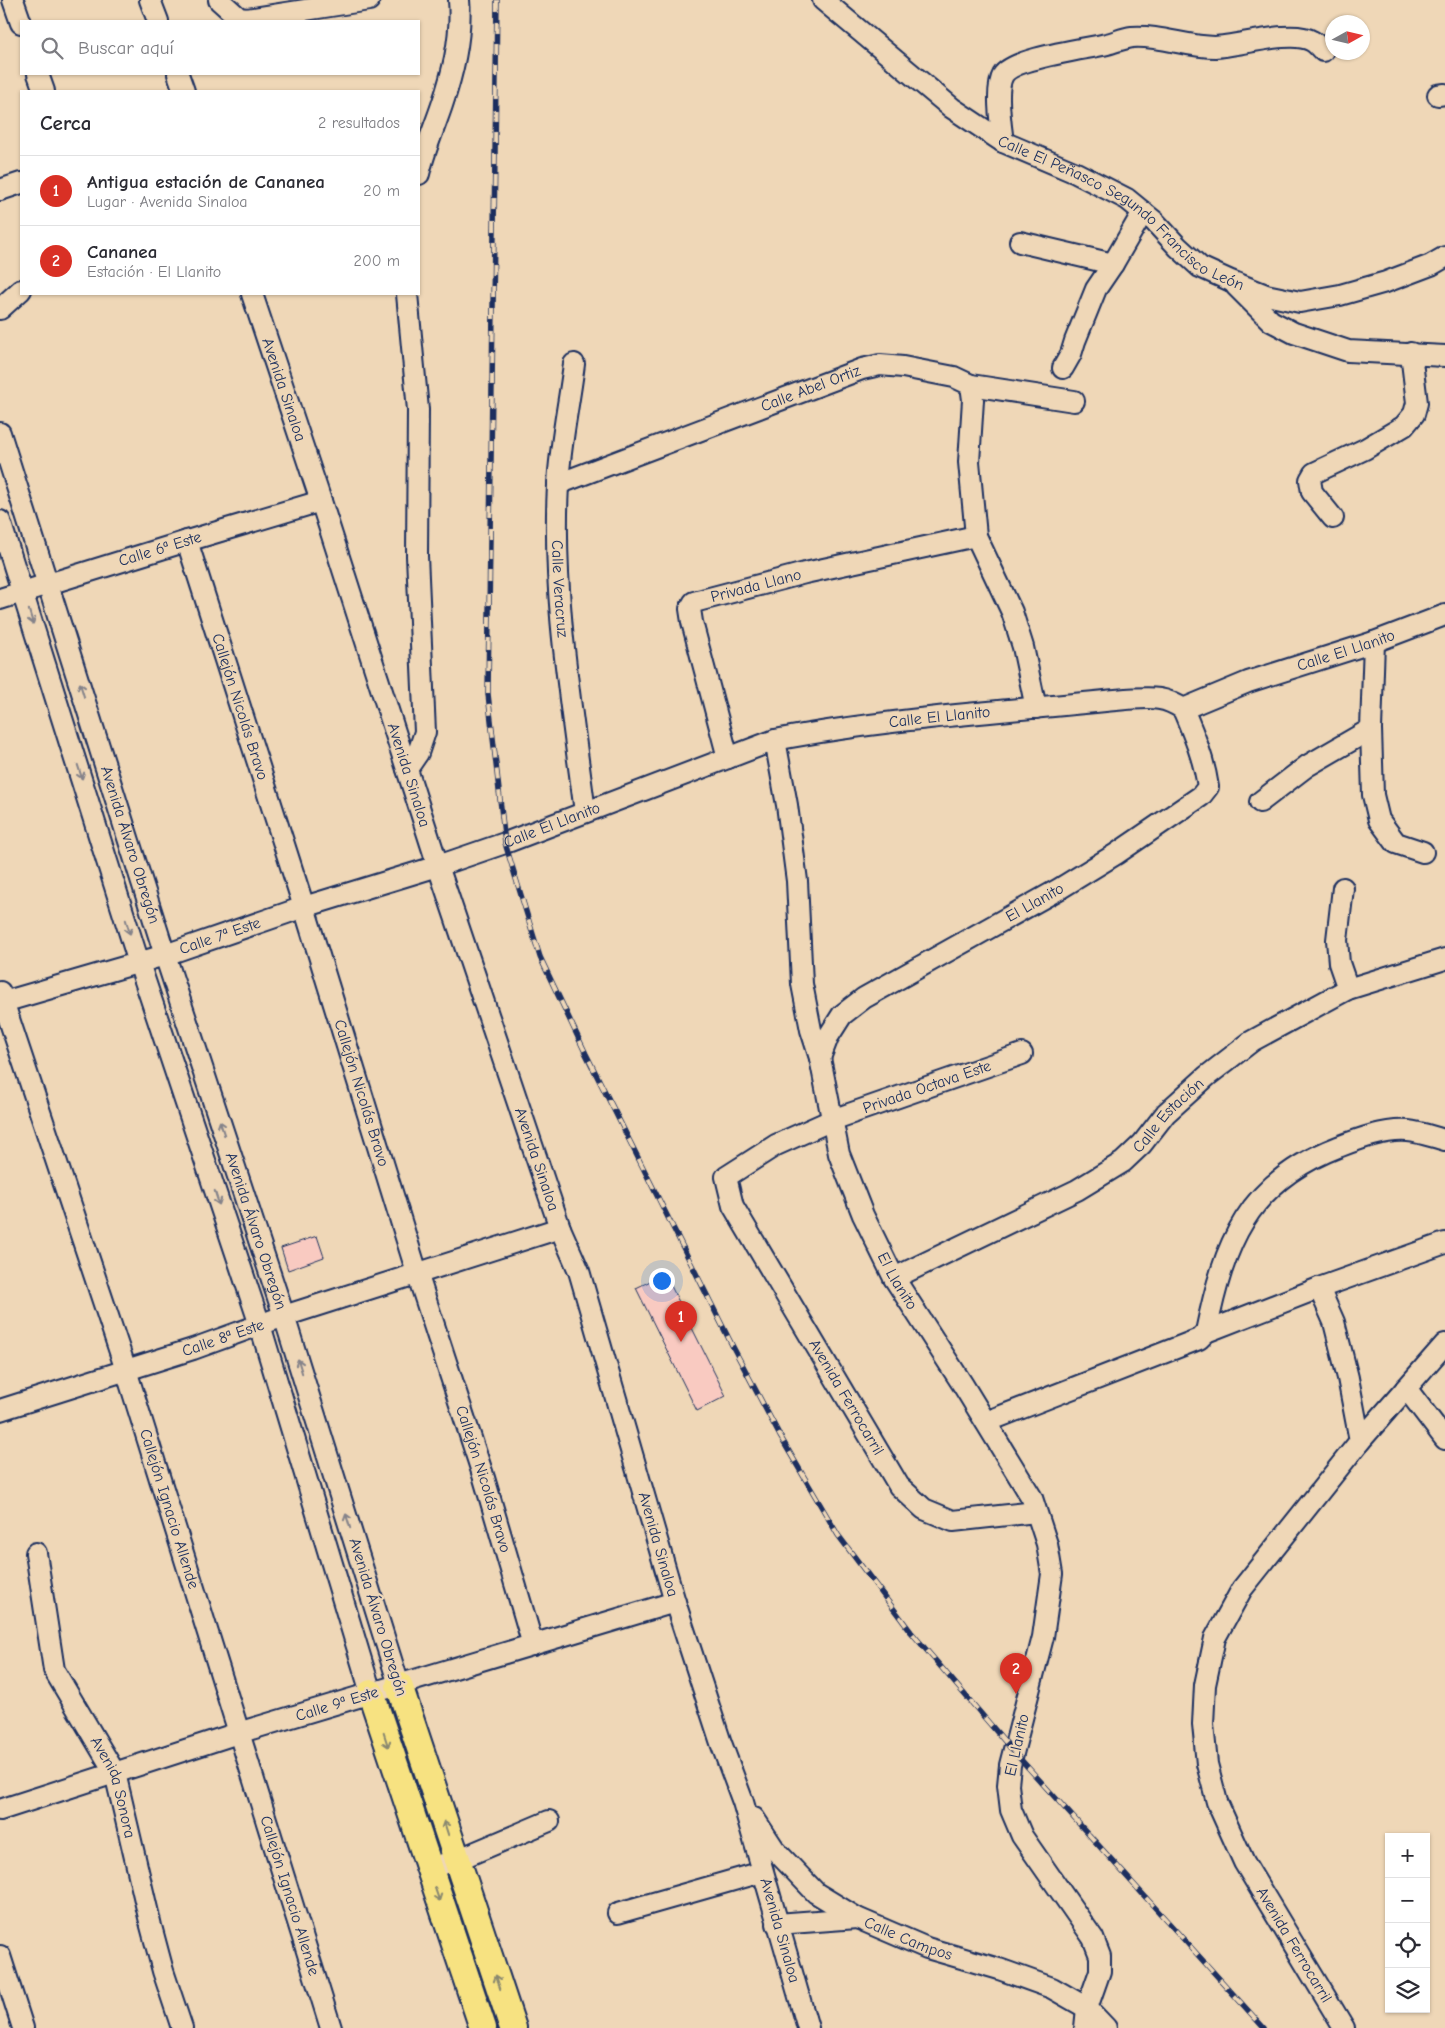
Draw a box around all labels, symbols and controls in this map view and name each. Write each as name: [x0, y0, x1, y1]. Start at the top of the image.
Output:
north arrow: [1325, 15, 1370, 60]
search box: [20, 20, 420, 75]
icon: search: [38, 34, 66, 62]
text: Buscar aquí: [78, 37, 174, 59]
text: Cerca: [40, 111, 91, 135]
text: 2 resultados: [318, 114, 400, 132]
street label: Calle El Peñasco Segundo Francisco León: [995, 132, 1247, 294]
text: Antigua estación de Cananea: [87, 171, 325, 193]
text: 1: [53, 182, 59, 200]
text: 20 m: [363, 182, 400, 200]
text: Lugar · Avenida Sinaloa: [87, 193, 248, 211]
text: Cananea: [87, 241, 157, 263]
text: 2: [52, 252, 60, 270]
text: 200 m: [354, 252, 400, 270]
text: Estación · El Llanito: [87, 263, 221, 281]
street label: Avenida Sinaloa: [258, 336, 310, 444]
street label: Calle Abel Ortiz: [758, 361, 863, 415]
street label: Calle 6ª Este: [116, 528, 204, 570]
street label: Calle Veracruz: [548, 540, 572, 638]
street label: Privada Llano: [709, 565, 803, 606]
one-way arrow: [27, 609, 36, 625]
street label: Calle El Llanito: [1295, 626, 1397, 675]
street label: Callejón Nicolás Bravo: [208, 631, 272, 782]
one-way arrow: [76, 683, 86, 699]
street label: Calle El Llanito: [888, 703, 991, 731]
street label: Avenida Sinaloa: [384, 721, 434, 829]
one-way arrow: [75, 764, 85, 780]
street label: Avenida Álvaro Obregón: [97, 764, 164, 926]
street label: Calle El Llanito: [501, 799, 603, 852]
street label: El Llanito: [1003, 879, 1067, 926]
street label: Calle 7ª Este: [177, 914, 263, 958]
one-way arrow: [124, 919, 134, 935]
street label: Callejón Nicolás Bravo: [330, 1017, 393, 1169]
street label: Privada Octava Este: [861, 1057, 993, 1117]
street label: Calle Estación: [1129, 1074, 1207, 1157]
street label: Avenida Sinaloa: [511, 1105, 563, 1213]
one-way arrow: [217, 1121, 226, 1137]
street label: Avenida Álvaro Obregón: [222, 1150, 290, 1312]
one-way arrow: [213, 1190, 222, 1205]
street label: El Llanito: [874, 1249, 921, 1313]
your location: [649, 1268, 675, 1294]
pin: 1: [665, 1301, 697, 1342]
street label: Calle 8ª Este: [180, 1316, 266, 1360]
street label: Avenida Ferrocarril: [805, 1336, 888, 1458]
one-way arrow: [294, 1358, 304, 1374]
street label: Callejón Nicolás Bravo: [452, 1404, 514, 1555]
street label: Callejón Ignacio Allende: [136, 1427, 203, 1591]
street label: Avenida Sinaloa: [635, 1490, 682, 1599]
one-way arrow: [342, 1513, 352, 1529]
street label: Avenida Álvaro Obregón: [345, 1536, 412, 1698]
pin: 2: [1000, 1653, 1032, 1694]
street label: Calle 9ª Este: [293, 1683, 381, 1725]
street label: El Llanito: [1001, 1712, 1033, 1778]
one-way arrow: [382, 1731, 391, 1747]
street label: Avenida Sonora: [87, 1733, 139, 1840]
street label: Callejón Ignacio Allende: [256, 1814, 323, 1978]
one-way arrow: [441, 1820, 451, 1836]
map controls: [1385, 1833, 1430, 2013]
button: +: [1385, 1833, 1430, 1878]
street label: Avenida Sinaloa: [756, 1876, 804, 1985]
button: −: [1385, 1878, 1430, 1923]
street label: Avenida Ferrocarril: [1252, 1884, 1336, 2006]
one-way arrow: [433, 1886, 442, 1901]
street label: Calle Campos: [861, 1913, 955, 1964]
button: locate: [1385, 1923, 1430, 1968]
button: layers: [1385, 1968, 1430, 2013]
one-way arrow: [493, 1974, 502, 1990]

